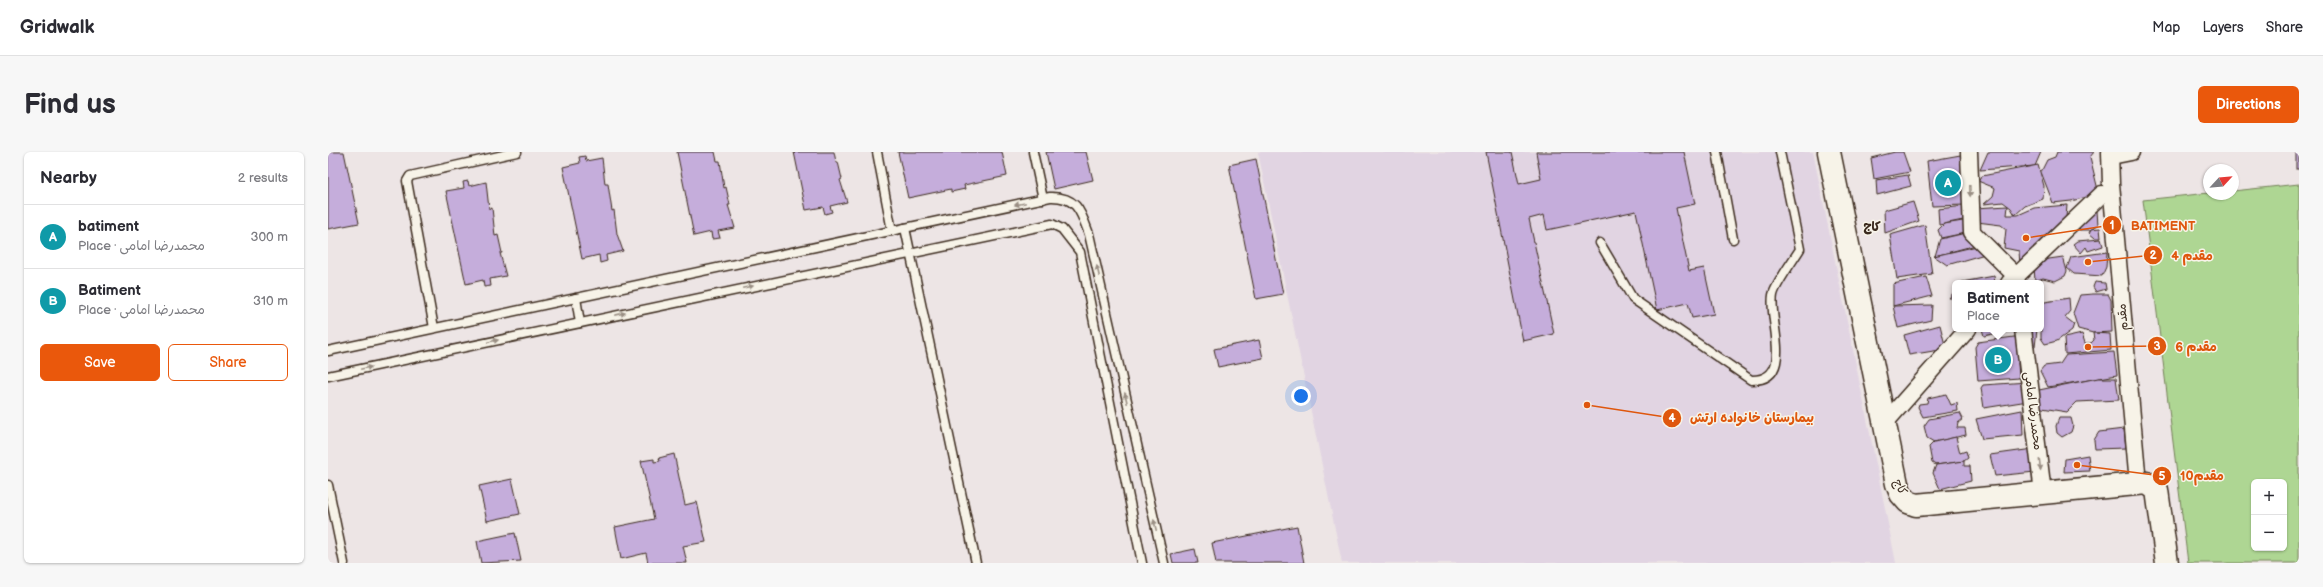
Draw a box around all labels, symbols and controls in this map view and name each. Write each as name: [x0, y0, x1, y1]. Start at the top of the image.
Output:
text: Gridwalk: [20, 16, 95, 39]
text: Map: [2152, 19, 2180, 36]
text: Layers: [2202, 19, 2244, 36]
text: Share: [2266, 19, 2303, 36]
button: Directions: [2198, 86, 2299, 123]
text: Find us: [24, 88, 116, 121]
north arrow: [2203, 164, 2239, 200]
text: Nearby: [40, 168, 97, 188]
pin: A: [1935, 168, 1961, 198]
text: 2 results: [238, 170, 288, 186]
one-way arrow: [1967, 185, 1974, 197]
one-way arrow: [1013, 201, 1026, 207]
callout: BATIMENT: [2102, 213, 2203, 238]
text: batiment: [78, 217, 139, 236]
text: 1: [2109, 218, 2115, 233]
text: BATIMENT: [2131, 218, 2196, 234]
district label: کاج: [1863, 219, 1881, 235]
text: A: [49, 229, 57, 245]
text: 300 m: [250, 229, 288, 245]
text: Place · محمدرضا امامی: [78, 238, 205, 254]
callout: 4 مقدم: [2143, 243, 2220, 268]
text: 2: [2149, 248, 2157, 263]
text: 4 مقدم: [2171, 248, 2213, 266]
one-way arrow: [1094, 265, 1100, 278]
popup: [1952, 280, 2044, 332]
text: Batiment: [78, 281, 141, 300]
one-way arrow: [741, 284, 754, 290]
text: Batiment: [1967, 289, 2029, 308]
text: B: [48, 293, 58, 309]
text: 310 m: [253, 293, 288, 309]
text: Place · محمدرضا امامی: [78, 302, 205, 318]
street label: مقدم: [2114, 303, 2133, 331]
text: Place: [1967, 308, 2000, 324]
one-way arrow: [614, 311, 627, 317]
callout: 6 مقدم: [2147, 334, 2225, 359]
one-way arrow: [487, 338, 499, 344]
text: 3: [2153, 339, 2161, 354]
text: 6 مقدم: [2175, 339, 2217, 357]
button: Save: [40, 344, 160, 381]
button: Share: [168, 344, 288, 381]
pin: B: [1985, 345, 2011, 375]
one-way arrow: [360, 365, 372, 371]
street label: محمدرضا امامی: [2021, 371, 2045, 451]
your location: [1291, 386, 1311, 406]
one-way arrow: [1123, 392, 1129, 404]
callout: بیمارستان خانواده ارتش: [1662, 405, 1822, 430]
text: بیمارستان خانواده ارتش: [1690, 410, 1814, 426]
text: 4: [1668, 411, 1676, 426]
one-way arrow: [2036, 459, 2043, 471]
callout: 10مقدم: [2152, 463, 2232, 488]
text: 10مقدم: [2180, 468, 2224, 486]
text: 5: [2159, 469, 2166, 484]
street label: کاج: [1889, 477, 1910, 498]
map controls: [2251, 479, 2287, 551]
button: +: [2251, 479, 2287, 515]
button: −: [2251, 515, 2287, 551]
one-way arrow: [1152, 519, 1158, 531]

